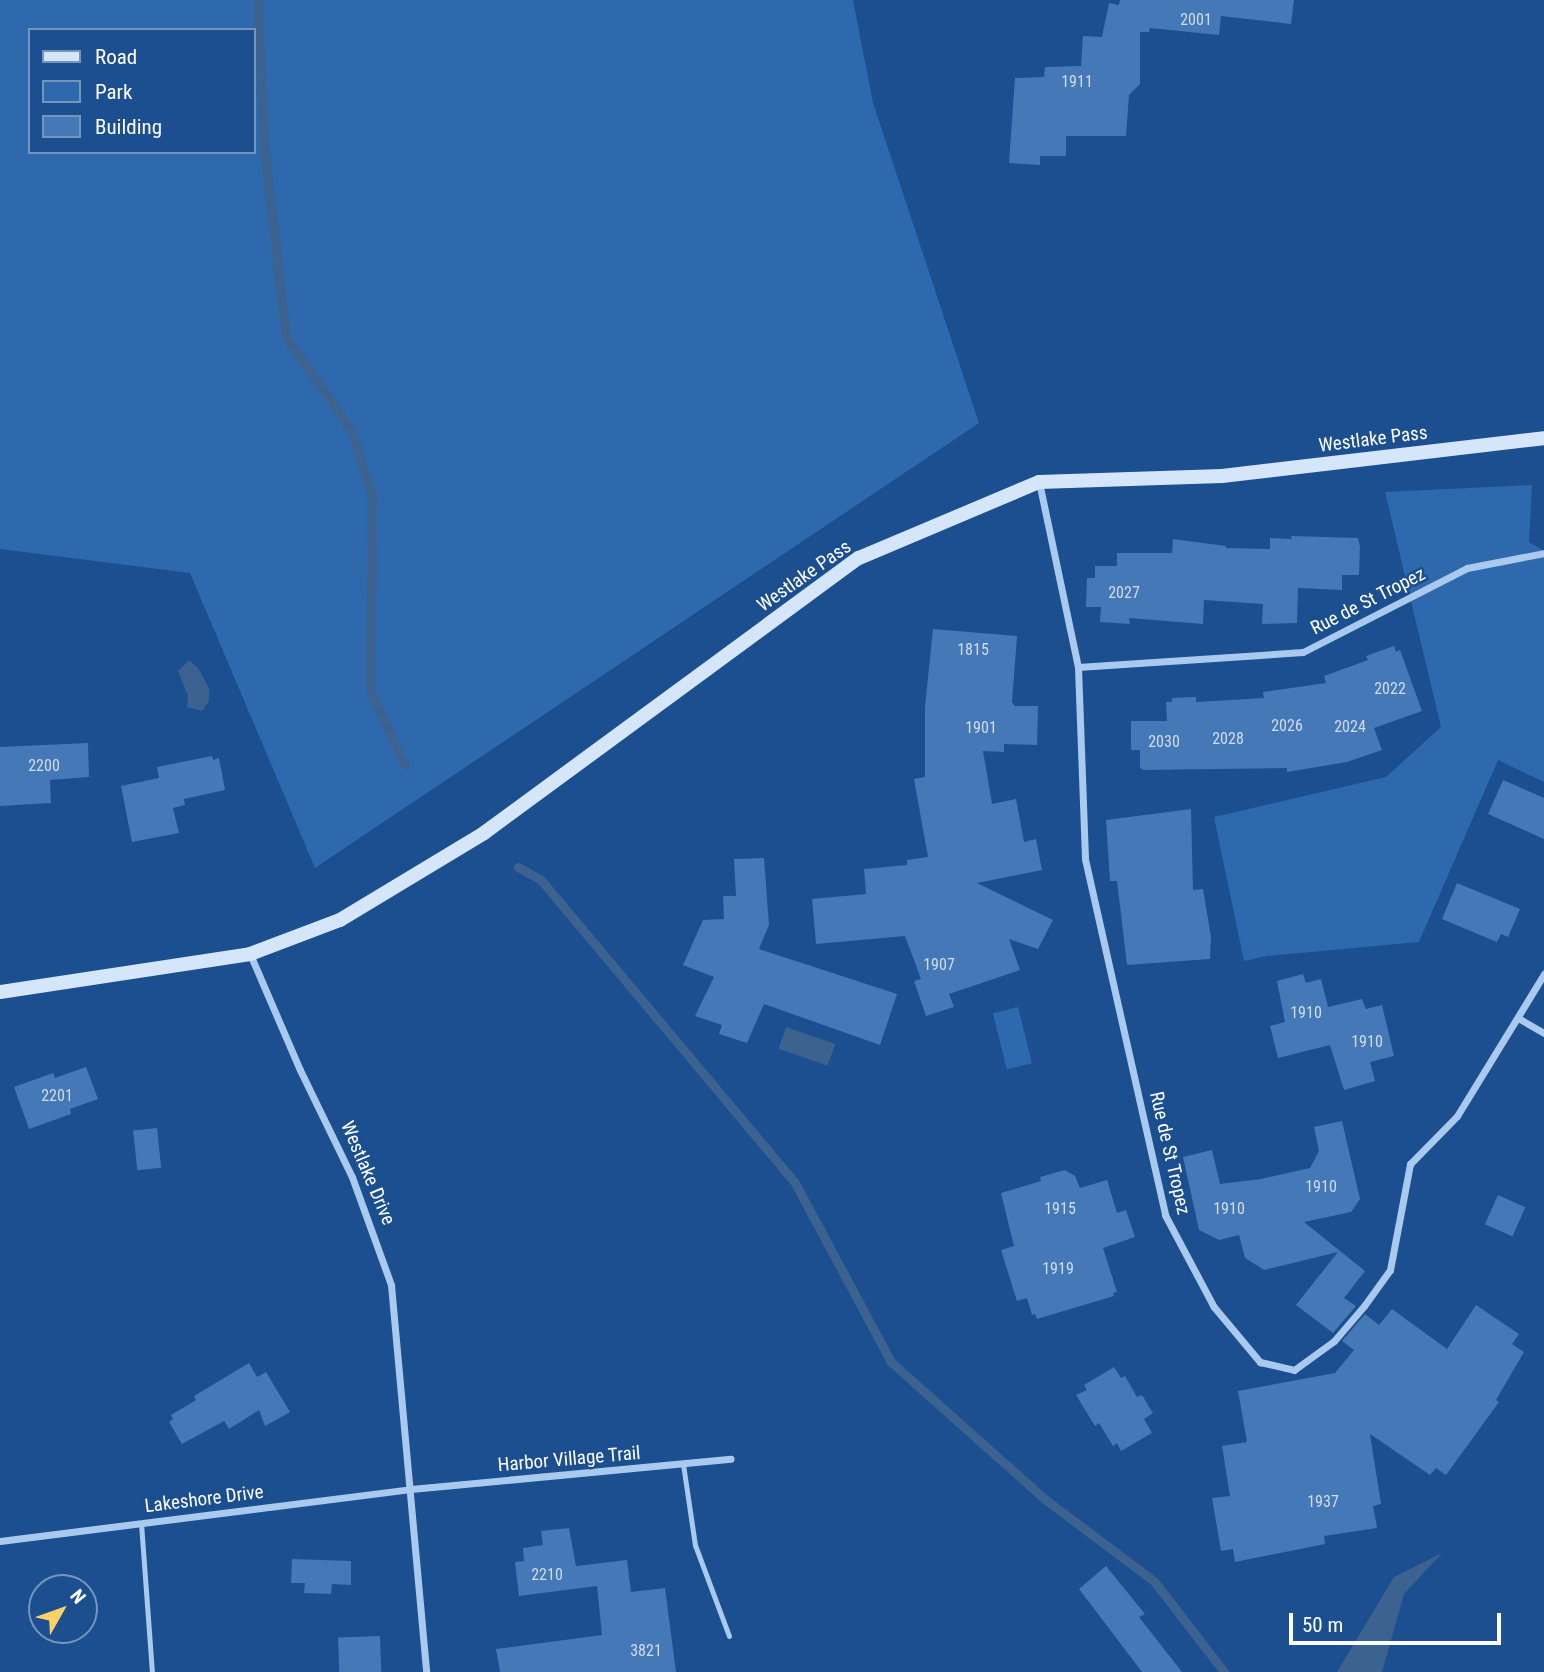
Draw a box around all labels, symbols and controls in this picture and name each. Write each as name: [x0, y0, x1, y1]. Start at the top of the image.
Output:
house number: 2001: [1180, 10, 1212, 30]
legend: [28, 28, 256, 154]
text: Road: [95, 45, 137, 69]
house number: 1911: [1061, 72, 1093, 92]
text: Park: [95, 80, 132, 104]
text: Building: [95, 115, 162, 139]
street label: Westlake Pass: [1317, 421, 1429, 457]
street label: Westlake Pass: [753, 535, 855, 617]
street label: Rue de St Tropez: [1307, 562, 1429, 640]
house number: 2027: [1108, 583, 1140, 603]
house number: 1815: [957, 640, 989, 660]
house number: 2022: [1374, 679, 1406, 699]
house number: 2026: [1271, 716, 1303, 736]
house number: 2024: [1334, 717, 1366, 737]
house number: 1901: [965, 718, 997, 738]
house number: 2028: [1212, 729, 1244, 749]
house number: 2030: [1148, 732, 1180, 752]
house number: 2200: [28, 756, 60, 776]
house number: 1907: [923, 955, 955, 975]
house number: 1910: [1290, 1003, 1322, 1023]
house number: 1910: [1351, 1032, 1383, 1052]
house number: 2201: [41, 1086, 73, 1106]
street label: Rue de St Tropez: [1145, 1089, 1195, 1217]
street label: Westlake Drive: [336, 1118, 400, 1228]
house number: 1910: [1305, 1177, 1337, 1197]
house number: 1915: [1044, 1199, 1076, 1219]
house number: 1910: [1213, 1199, 1245, 1219]
house number: 1919: [1042, 1259, 1074, 1279]
street label: Harbor Village Trail: [496, 1441, 642, 1477]
street label: Lakeshore Drive: [143, 1480, 265, 1518]
house number: 1937: [1307, 1492, 1339, 1512]
house number: 2210: [531, 1565, 563, 1585]
north arrow: [28, 1574, 98, 1644]
text: N: [65, 1585, 90, 1608]
scale bar: [1292, 1598, 1504, 1642]
text: 50 m: [1302, 1613, 1343, 1637]
house number: 3821: [630, 1641, 662, 1661]

